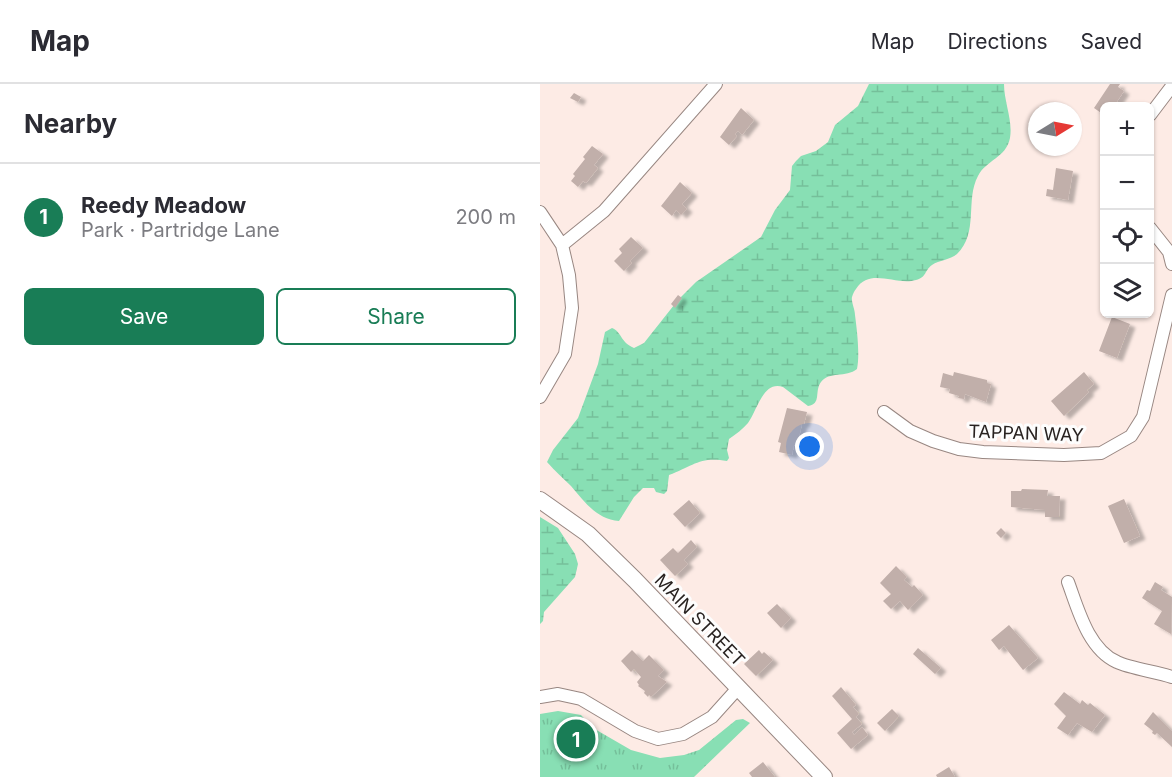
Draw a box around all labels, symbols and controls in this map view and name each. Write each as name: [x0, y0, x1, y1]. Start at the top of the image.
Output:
text: Map: [30, 24, 90, 58]
text: Map: [871, 29, 914, 54]
text: Directions: [947, 29, 1048, 54]
text: Saved: [1081, 29, 1142, 54]
north arrow: [1028, 102, 1082, 156]
map controls: [1100, 102, 1154, 318]
button: +: [1100, 102, 1154, 156]
text: Nearby: [24, 108, 117, 139]
button: −: [1100, 156, 1154, 210]
text: Reedy Meadow: [81, 192, 246, 218]
text: 1: [39, 205, 48, 229]
text: 200 m: [455, 205, 516, 229]
button: locate: [1100, 210, 1154, 264]
text: Park · Partridge Lane: [81, 218, 280, 242]
button: layers: [1100, 264, 1154, 318]
button: Save: [24, 288, 264, 345]
button: Share: [276, 288, 516, 345]
street label: TAPPAN WAY: [968, 420, 1084, 446]
your location: [795, 432, 824, 461]
street label: MAIN STREET: [651, 569, 749, 671]
pin: 1: [556, 716, 596, 762]

